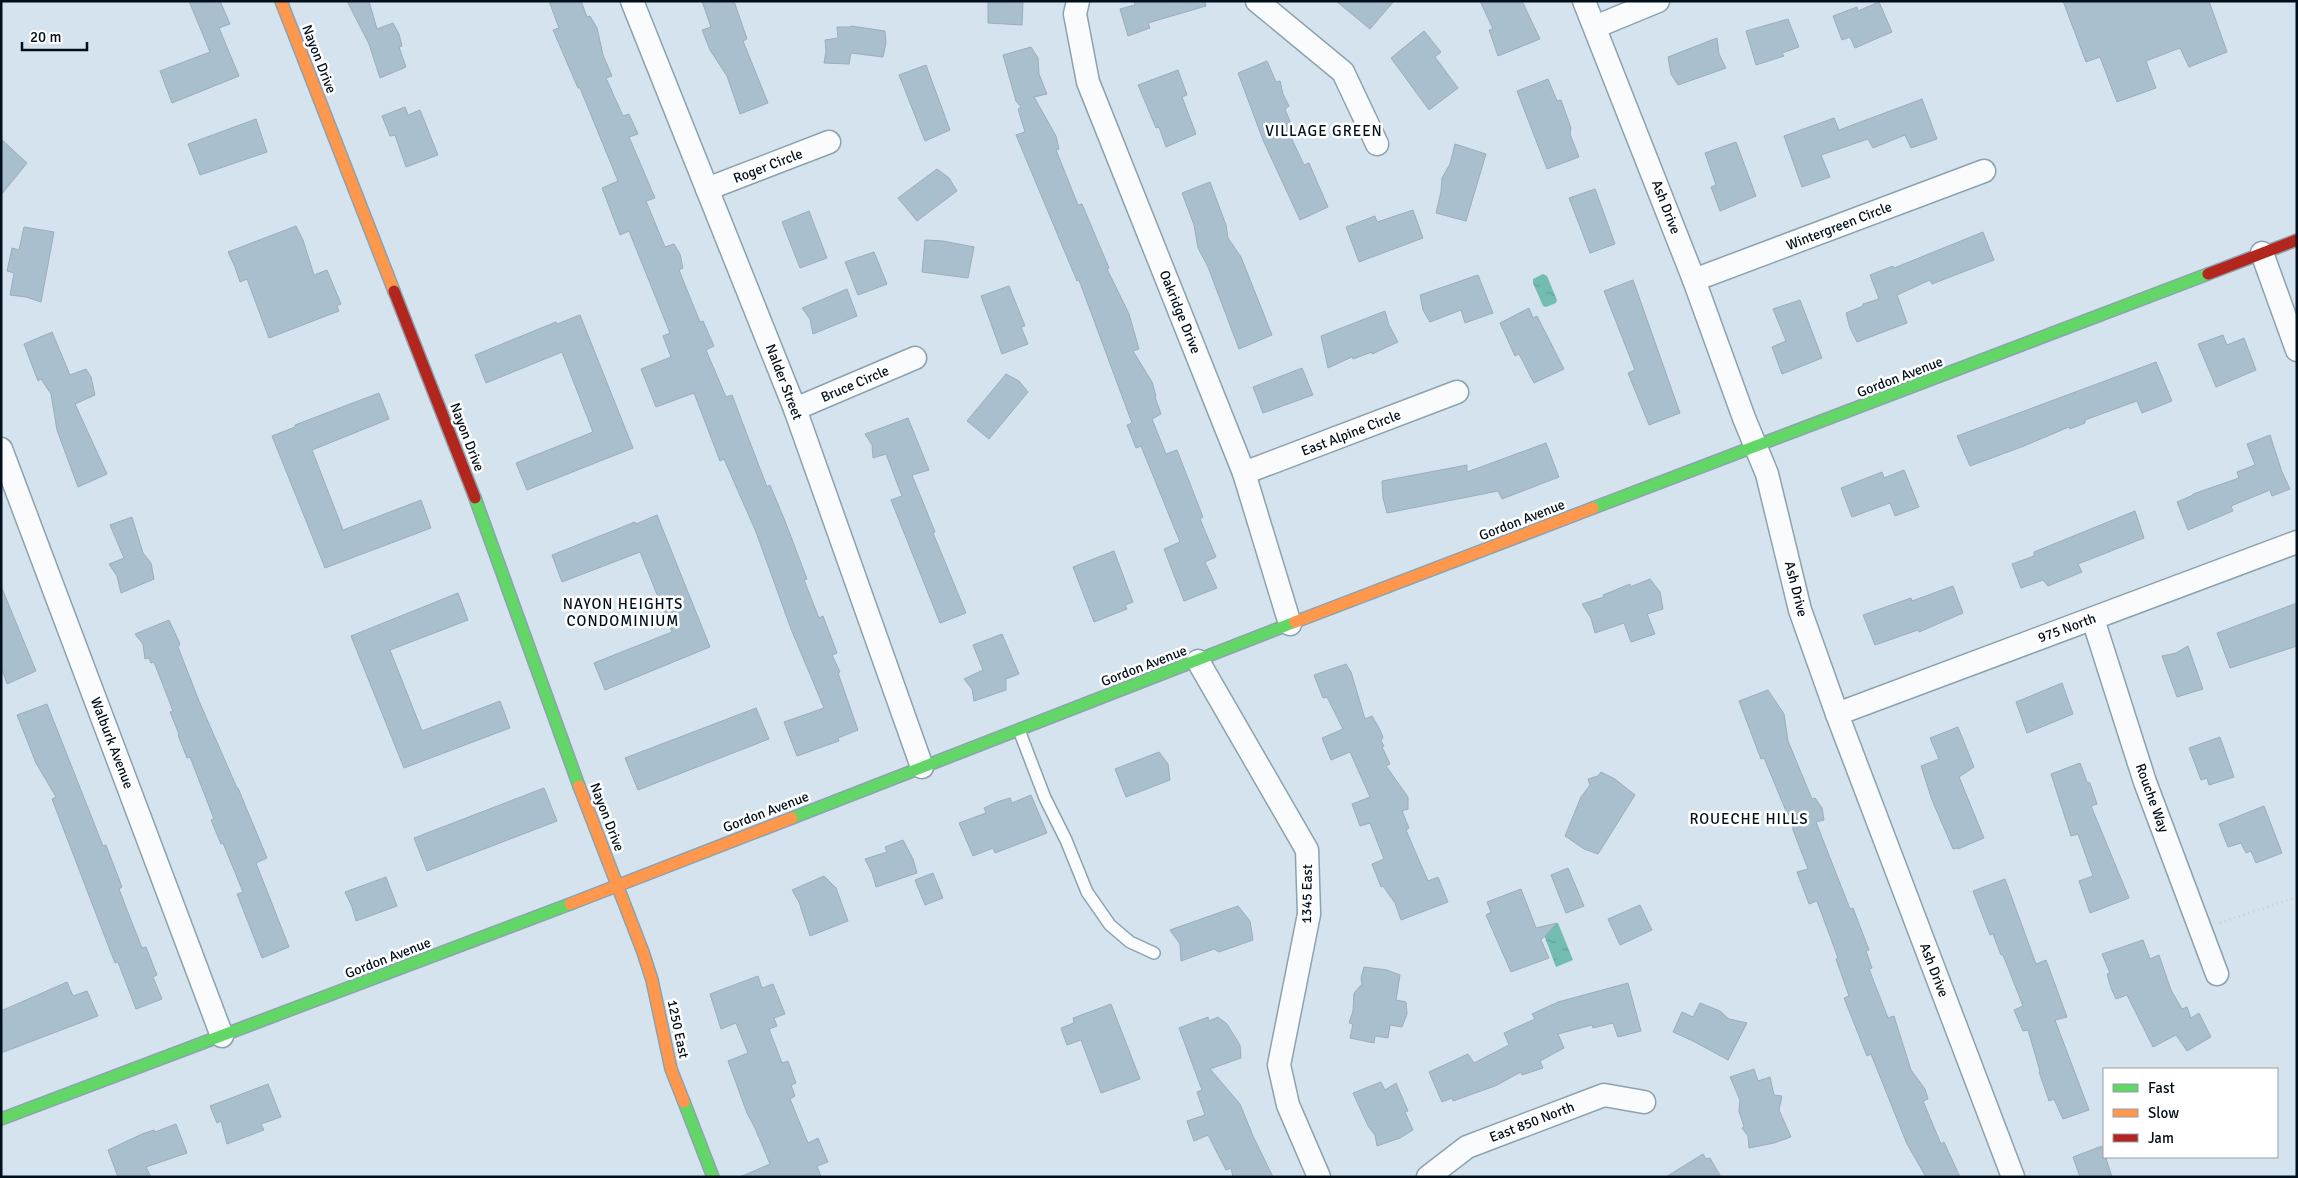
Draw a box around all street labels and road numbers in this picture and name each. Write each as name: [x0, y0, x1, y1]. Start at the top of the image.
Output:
street label: Nayon Drive: [298, 22, 340, 96]
street label: Roger Circle: [731, 145, 805, 187]
street label: Ash Drive: [1648, 177, 1684, 237]
street label: Wintergreen Circle: [1784, 198, 1894, 254]
street label: Oakridge Drive: [1156, 268, 1204, 356]
street label: Nalder Street: [762, 342, 806, 422]
street label: Gordon Avenue: [1855, 353, 1945, 401]
street label: Bruce Circle: [818, 362, 892, 406]
street label: Nayon Drive: [446, 400, 488, 474]
street label: East Alpine Circle: [1299, 406, 1403, 460]
street label: Gordon Avenue: [1477, 496, 1567, 544]
street label: Ash Drive: [1781, 559, 1811, 619]
street label: 975 North: [2036, 610, 2098, 646]
street label: Gordon Avenue: [1099, 642, 1189, 690]
street label: Walburk Avenue: [87, 695, 137, 791]
street label: Rouche Way: [2132, 761, 2173, 835]
street label: Nayon Drive: [586, 780, 628, 854]
street label: Gordon Avenue: [721, 788, 811, 836]
street label: 1345 East: [1298, 864, 1316, 924]
street label: Gordon Avenue: [343, 934, 433, 982]
street label: Ash Drive: [1916, 940, 1952, 1000]
street label: 1250 East: [664, 998, 692, 1060]
street label: East 850 North: [1487, 1098, 1577, 1146]

